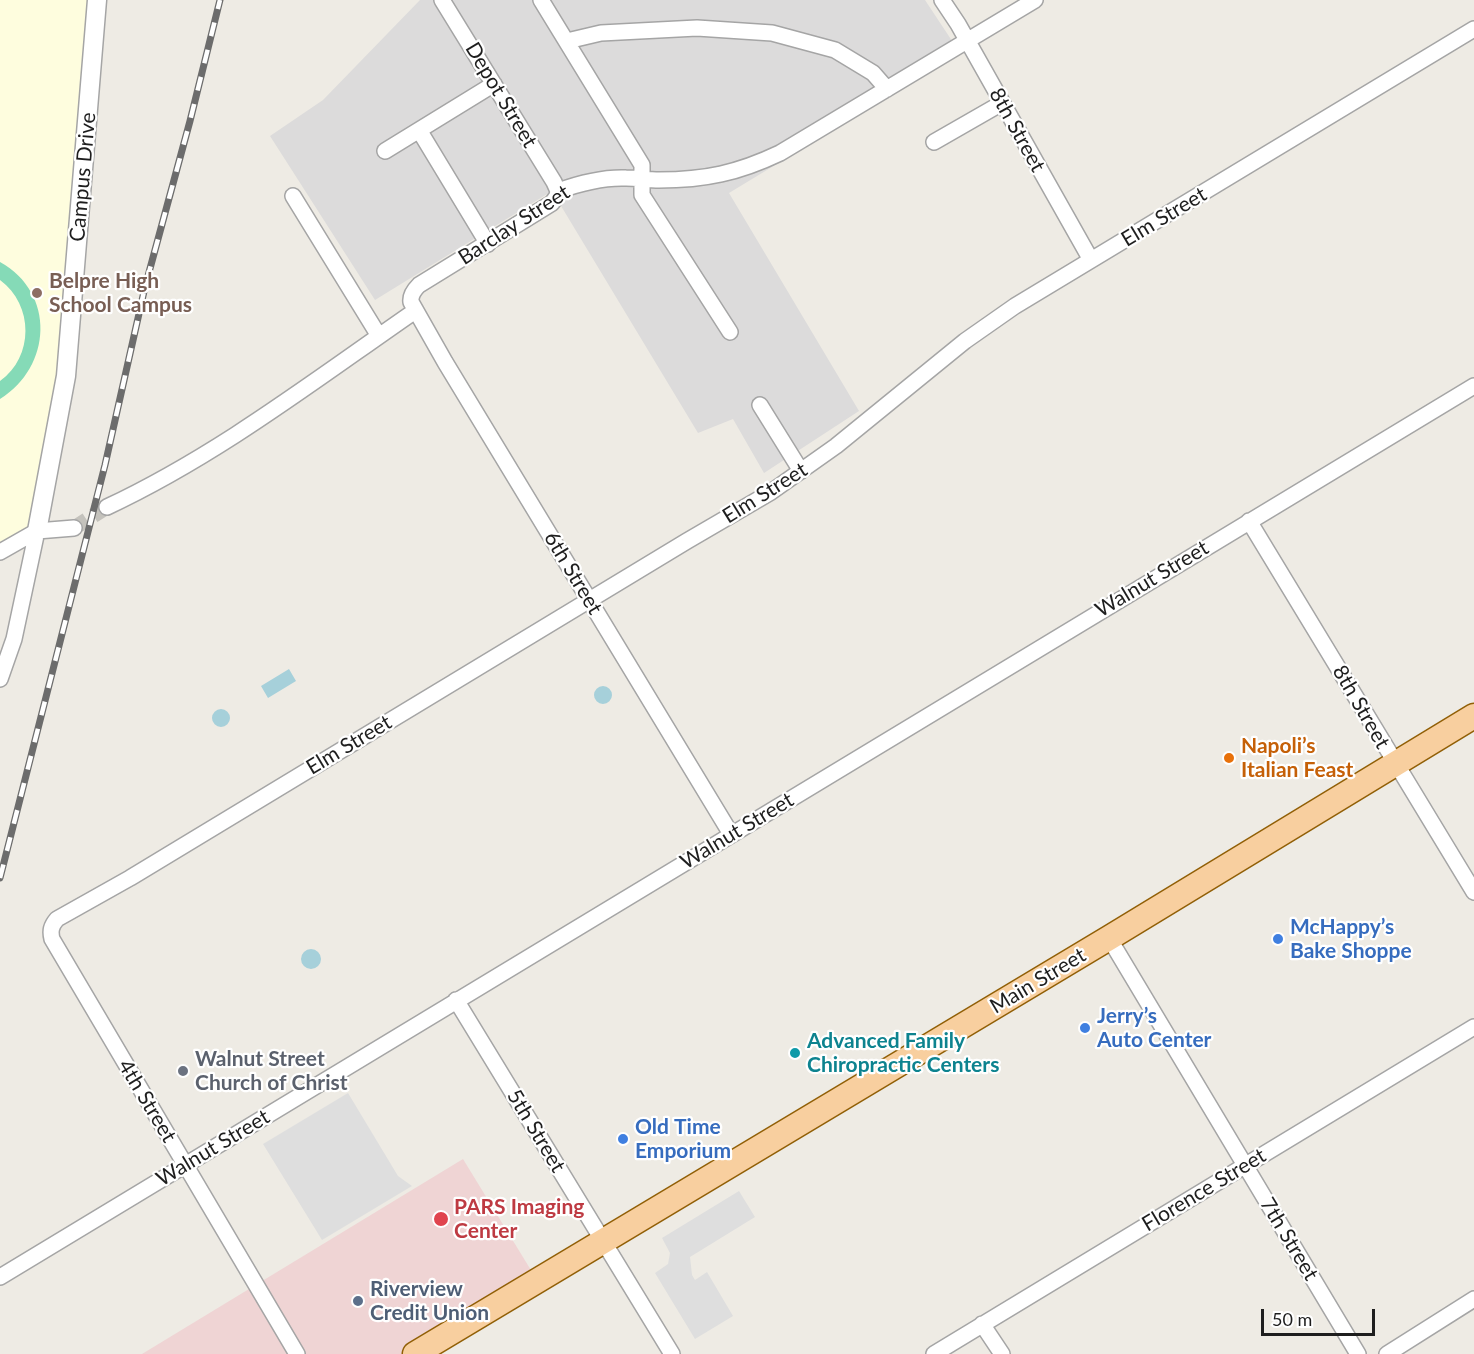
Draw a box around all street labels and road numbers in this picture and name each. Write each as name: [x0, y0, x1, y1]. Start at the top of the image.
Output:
street label: Depot Street: [460, 38, 542, 152]
street label: 8th Street: [984, 84, 1050, 176]
street label: Campus Drive: [65, 111, 101, 243]
street label: Barclay Street: [454, 180, 574, 270]
street label: Elm Street: [1117, 182, 1211, 252]
street label: Elm Street: [718, 457, 812, 529]
street label: 6th Street: [538, 527, 608, 619]
street label: Walnut Street: [1091, 535, 1213, 623]
street label: 8th Street: [1327, 661, 1395, 753]
street label: Elm Street: [302, 710, 396, 780]
street label: Walnut Street: [676, 787, 798, 875]
street label: Main Street: [986, 943, 1090, 1019]
street label: 4th Street: [112, 1055, 182, 1147]
street label: 5th Street: [501, 1085, 571, 1177]
street label: Walnut Street: [152, 1104, 274, 1192]
street label: Florence Street: [1137, 1143, 1271, 1237]
street label: 7th Street: [1254, 1193, 1324, 1285]

